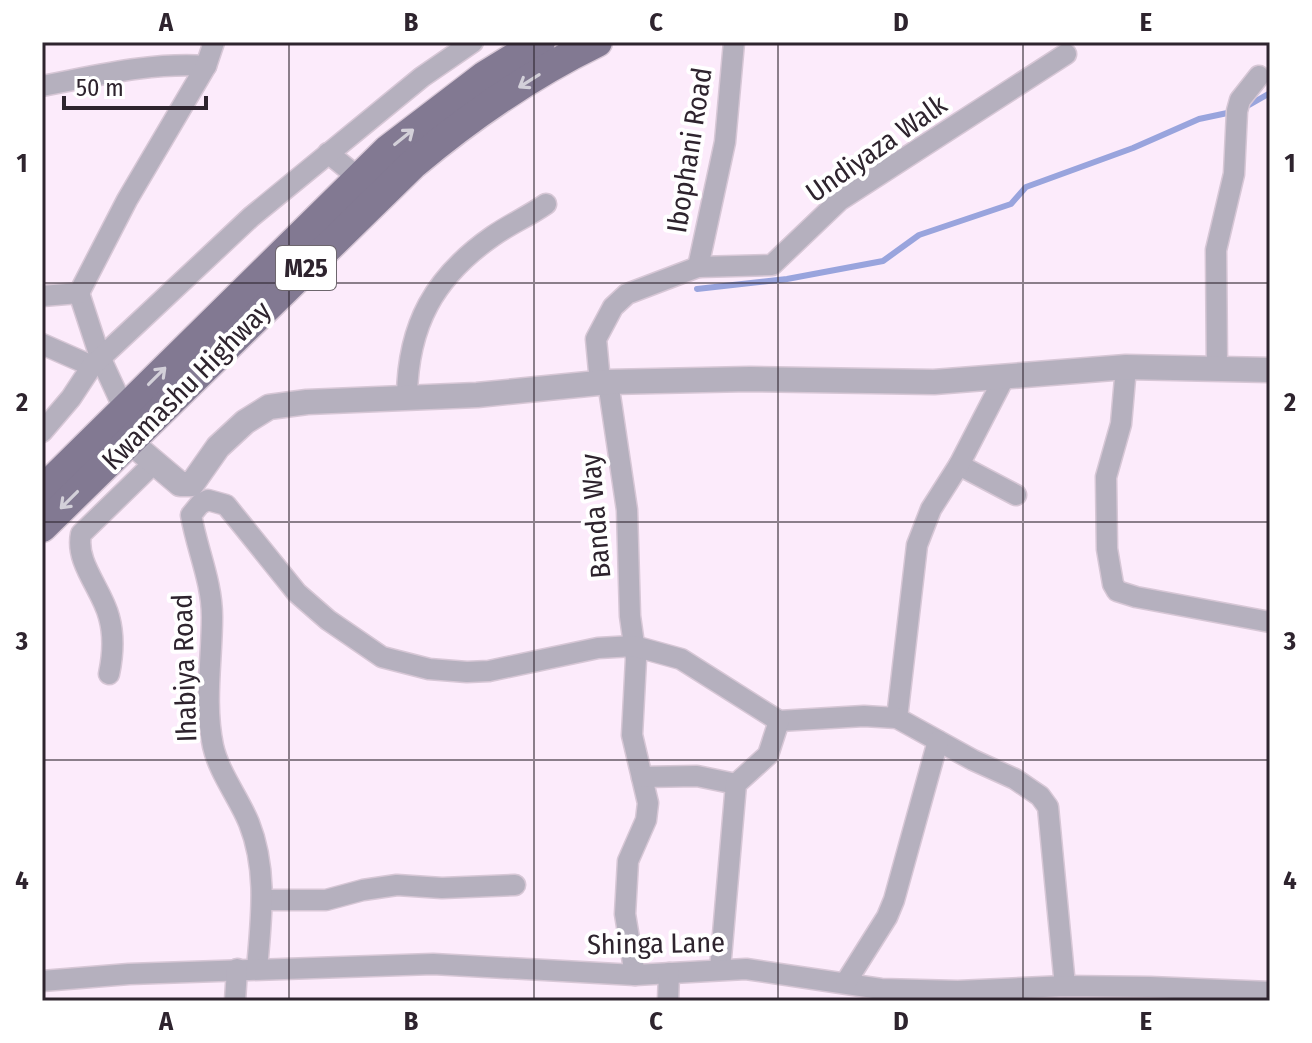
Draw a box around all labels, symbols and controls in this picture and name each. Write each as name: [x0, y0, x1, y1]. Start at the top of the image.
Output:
text: A: [158, 7, 174, 38]
text: B: [404, 7, 419, 38]
text: C: [649, 7, 663, 38]
text: D: [893, 7, 909, 38]
text: E: [1140, 7, 1152, 38]
scale bar: [64, 60, 206, 110]
street label: Ibophani Road: [660, 65, 719, 235]
text: 50 m: [76, 74, 124, 102]
one-way arrow: [518, 74, 541, 90]
street label: Undiyaza Walk: [800, 87, 954, 209]
one-way arrow: [393, 128, 414, 146]
text: 1: [17, 148, 28, 179]
text: 1: [1285, 148, 1296, 179]
road number: M25: [276, 246, 336, 290]
street label: Kwamashu Highway: [95, 294, 278, 477]
one-way arrow: [147, 367, 166, 386]
text: 2: [15, 387, 28, 418]
text: 2: [1283, 387, 1296, 418]
street label: Banda Way: [574, 452, 617, 580]
one-way arrow: [59, 491, 79, 510]
street label: Ihabiya Road: [165, 593, 204, 743]
text: 3: [15, 626, 28, 657]
text: 3: [1283, 626, 1296, 657]
text: 4: [15, 865, 29, 896]
text: 4: [1283, 865, 1297, 896]
street label: Shinga Lane: [587, 926, 725, 961]
text: A: [158, 1006, 174, 1037]
text: B: [404, 1006, 419, 1037]
text: C: [649, 1006, 663, 1037]
text: D: [893, 1006, 909, 1037]
text: E: [1140, 1006, 1152, 1037]

